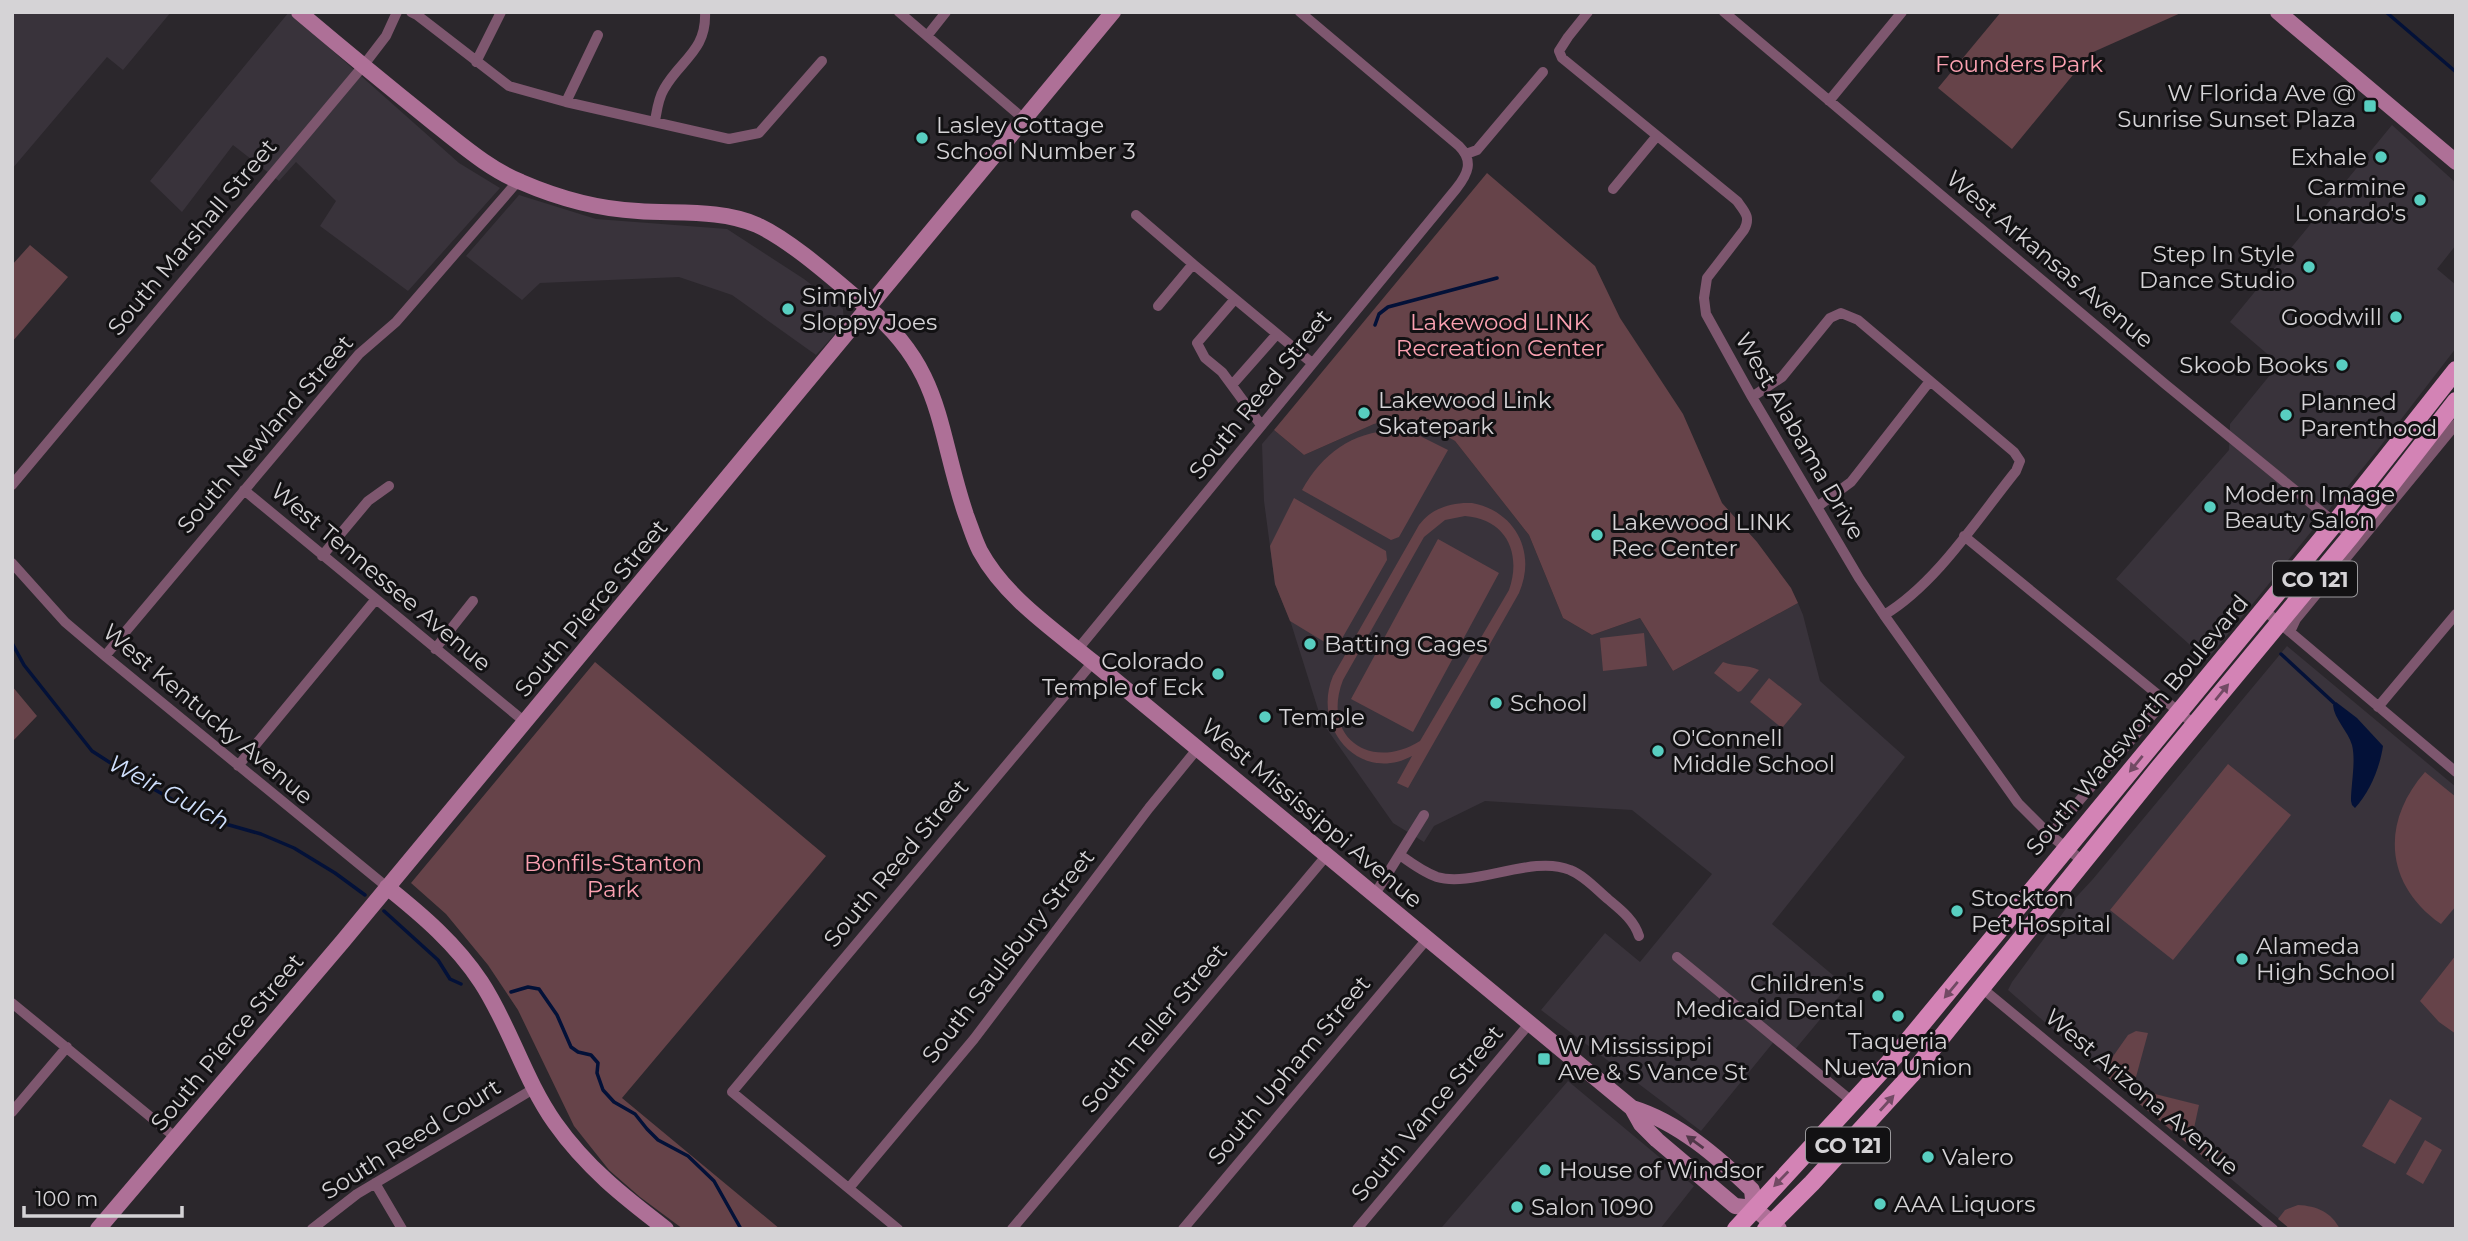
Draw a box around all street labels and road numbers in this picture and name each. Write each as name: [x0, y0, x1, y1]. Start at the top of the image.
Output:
street label: South Marshall Street: [102, 133, 282, 341]
street label: West Arkansas Avenue: [1941, 164, 2159, 354]
street label: South Reed Street: [1183, 303, 1337, 485]
street label: West Alabama Drive: [1729, 328, 1871, 544]
street label: South Newland Street: [171, 329, 359, 539]
street label: West Tennessee Avenue: [265, 477, 497, 677]
street label: South Pierce Street: [509, 514, 673, 702]
road number: CO 121: [2273, 562, 2357, 596]
street label: South Wadsworth Boulevard: [2020, 589, 2254, 861]
street label: West Kentucky Avenue: [97, 618, 319, 810]
street label: West Mississippi Avenue: [1196, 712, 1428, 914]
street label: South Reed Street: [818, 773, 974, 953]
street label: South Saulsbury Street: [916, 843, 1100, 1069]
street label: South Teller Street: [1075, 938, 1233, 1118]
street label: South Pierce Street: [145, 948, 309, 1136]
street label: South Upham Street: [1202, 970, 1376, 1170]
street label: West Arizona Avenue: [2039, 1003, 2245, 1181]
street label: South Vance Street: [1345, 1019, 1509, 1207]
street label: South Reed Court: [316, 1073, 506, 1205]
road number: CO 121: [1806, 1128, 1890, 1162]

